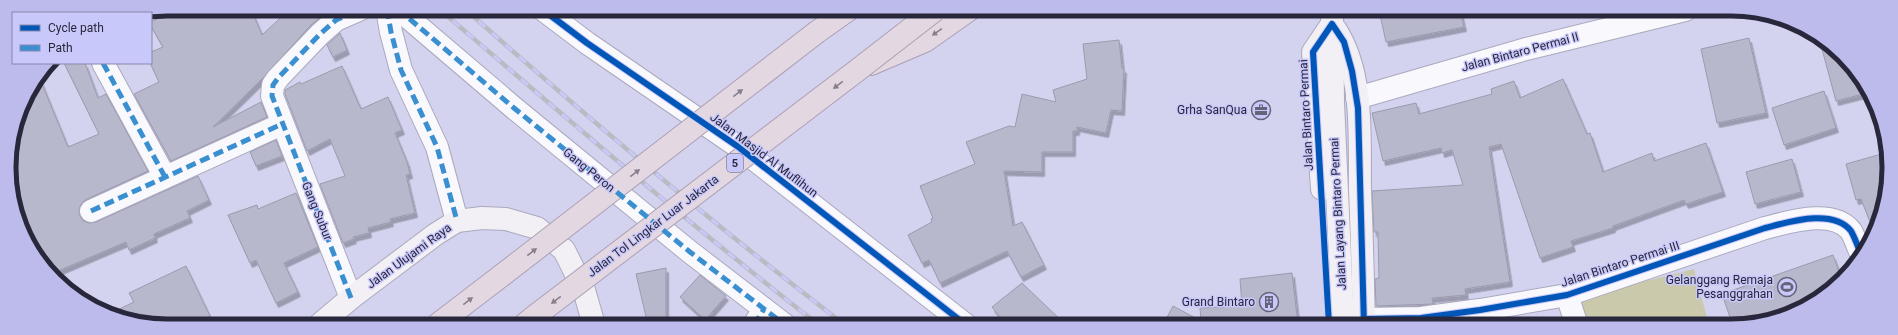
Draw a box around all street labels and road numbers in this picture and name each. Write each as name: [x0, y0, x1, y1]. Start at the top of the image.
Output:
street label: Jalan Bintaro Permai II: [1460, 30, 1580, 74]
street label: Jalan Bintaro Permai: [1296, 59, 1316, 171]
street label: Jalan Masjid Al Muflihun: [707, 110, 821, 200]
street label: Jalan Layang Bintaro Permai: [1327, 137, 1349, 291]
street label: Gang Peron: [560, 145, 618, 195]
road number: 5: [727, 154, 743, 172]
street label: Jalan Tol Lingkar Luar Jakarta: [585, 172, 721, 280]
street label: Gang Subur: [299, 180, 335, 242]
street label: Jalan Ulujami Raya: [364, 221, 454, 291]
street label: Jalan Bintaro Permai III: [1559, 238, 1681, 290]

